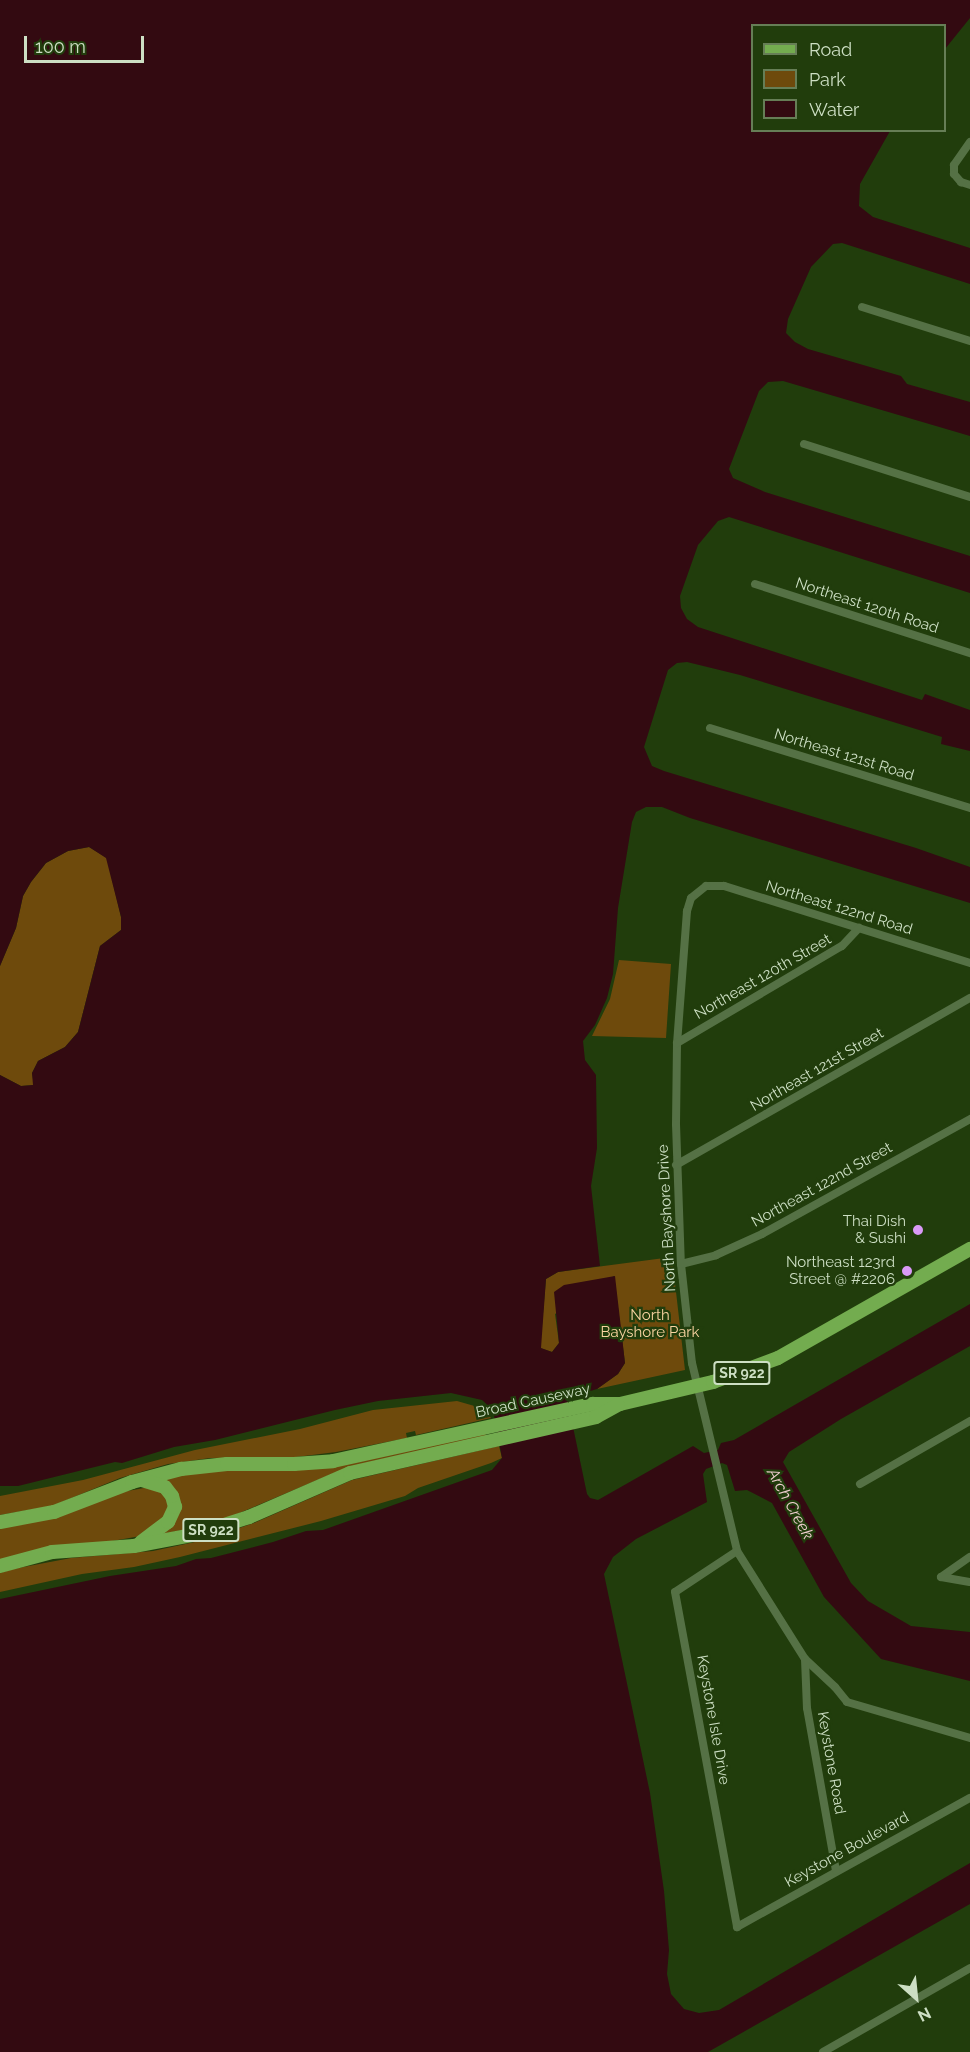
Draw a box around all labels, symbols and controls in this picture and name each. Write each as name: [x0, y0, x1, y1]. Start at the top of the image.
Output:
scale bar: [27, 24, 147, 62]
legend: [751, 24, 946, 132]
text: 100 m: [35, 36, 86, 57]
text: Road: [809, 39, 852, 60]
text: Park: [809, 69, 846, 90]
text: Water: [809, 99, 859, 120]
street label: Northeast 120th Road: [793, 574, 941, 638]
street label: Northeast 121st Road: [772, 725, 916, 785]
street label: Northeast 122nd Road: [763, 877, 915, 939]
street label: Northeast 120th Street: [691, 930, 835, 1024]
street label: Northeast 121st Street: [747, 1024, 887, 1116]
street label: Northeast 122nd Street: [749, 1139, 895, 1231]
street label: North Bayshore Drive: [654, 1144, 680, 1292]
place label: Thai Dish & Sushi: [843, 1212, 906, 1247]
marker: Thai Dish & Sushi: [911, 1223, 925, 1237]
place label: Northeast 123rd Street @ #2206: [786, 1253, 895, 1288]
marker: Northeast 123rd Street @ #2206: [900, 1264, 914, 1278]
park label: North Bayshore Park: [600, 1306, 700, 1341]
road number: SR 922: [712, 1362, 772, 1384]
street label: Broad Causeway: [474, 1380, 592, 1422]
water label: Arch Creek: [763, 1465, 817, 1543]
road number: SR 922: [181, 1519, 241, 1541]
street label: Keystone Isle Drive: [693, 1654, 733, 1786]
street label: Keystone Road: [813, 1710, 849, 1816]
street label: Keystone Boulevard: [782, 1808, 912, 1892]
north arrow: [886, 1968, 946, 2028]
text: N: [915, 2003, 934, 2026]

